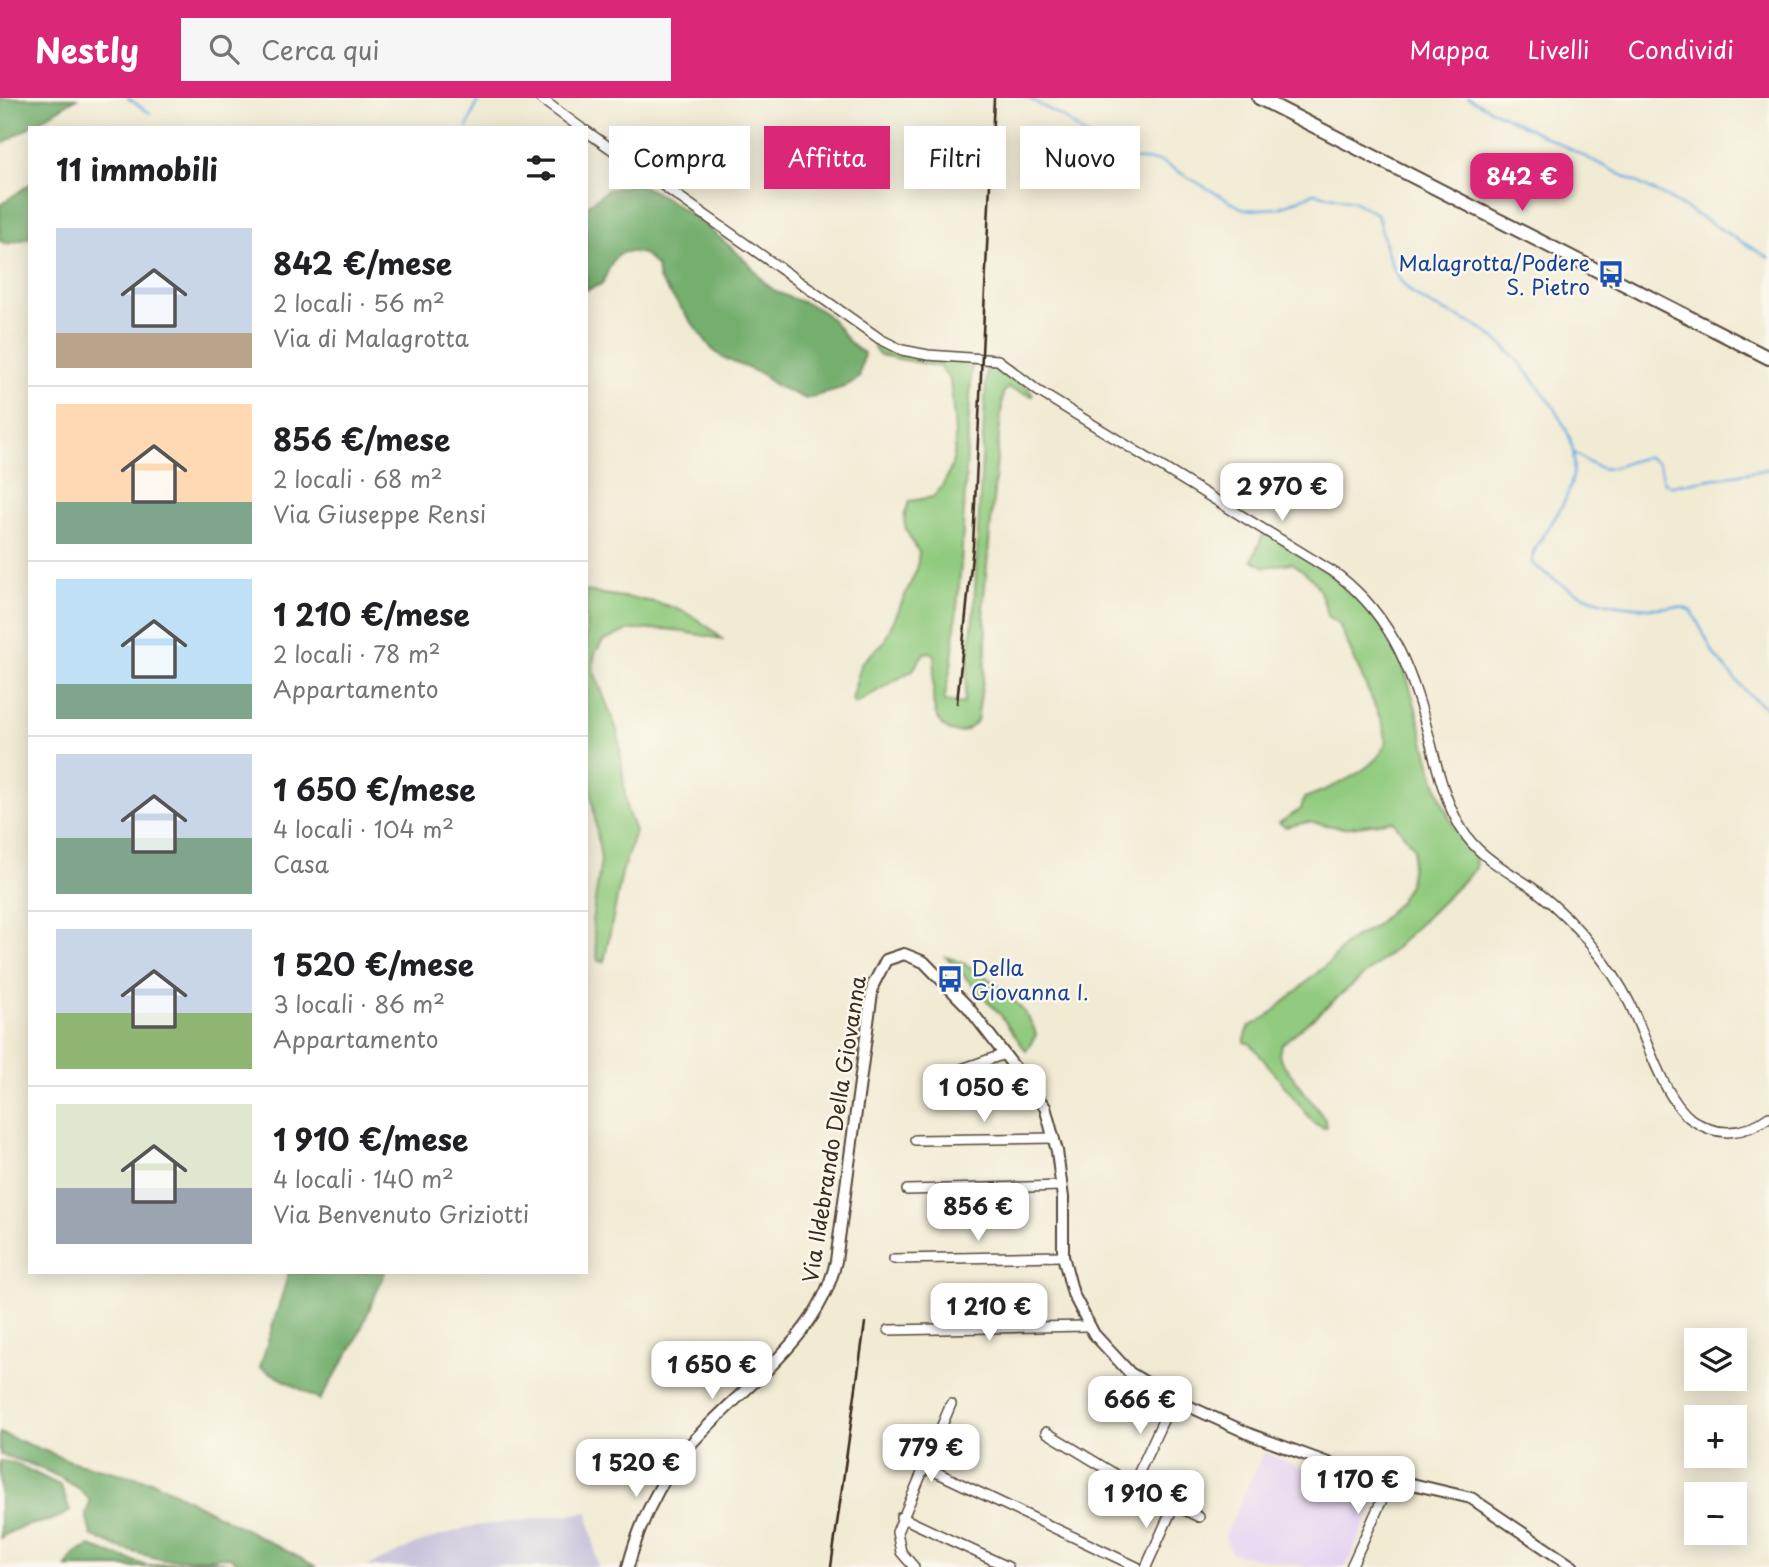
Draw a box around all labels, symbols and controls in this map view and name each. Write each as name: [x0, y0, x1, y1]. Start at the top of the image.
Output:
search box: [181, 18, 671, 81]
text: Nestly: [35, 24, 139, 74]
icon: search: [205, 30, 243, 68]
text: Cerca qui: [261, 30, 380, 69]
text: Mappa: [1410, 31, 1489, 67]
text: Livelli: [1527, 31, 1590, 67]
text: Condividi: [1628, 31, 1734, 67]
chip: Compra: [609, 126, 750, 189]
chip: Affitta: [764, 126, 890, 189]
chip: Filtri: [904, 126, 1006, 189]
chip: Nuovo: [1020, 126, 1140, 189]
text: 11 immobili: [56, 146, 218, 191]
icon: filters: [522, 149, 560, 187]
pin: 842 €: [1473, 153, 1571, 213]
text: 842 €: [1486, 158, 1558, 193]
text: 842 €/mese: [273, 240, 452, 285]
place label: Malagrotta/Podere S. Pietro: [1398, 246, 1590, 302]
icon: home: [112, 256, 196, 340]
bus stop icon: Malagrotta/Podere S. Pietro: [1596, 259, 1626, 289]
text: 2 locali · 56 m²: [273, 285, 445, 320]
text: Via di Malagrotta: [273, 320, 469, 355]
text: 856 €/mese: [273, 416, 450, 461]
icon: home: [112, 432, 196, 516]
text: 2 locali · 68 m²: [273, 461, 443, 496]
pin: 2 970 €: [1217, 464, 1347, 523]
text: 2 970 €: [1236, 468, 1328, 503]
text: Via Giuseppe Rensi: [273, 496, 486, 531]
text: 1 210 €/mese: [273, 591, 470, 636]
icon: home: [112, 607, 196, 691]
text: 2 locali · 78 m²: [273, 636, 441, 671]
text: Appartamento: [273, 671, 439, 706]
text: 1 650 €/mese: [273, 766, 476, 811]
icon: home: [112, 782, 196, 866]
text: 4 locali · 104 m²: [273, 811, 454, 846]
text: Casa: [273, 846, 329, 881]
text: 1 520 €/mese: [273, 941, 474, 986]
place label: Della Giovanna I.: [971, 951, 1089, 1007]
icon: home: [112, 957, 196, 1041]
bus stop icon: Della Giovanna I.: [935, 964, 965, 994]
street label: Via Ildebrando Della Giovanna: [793, 973, 873, 1285]
text: 3 locali · 86 m²: [273, 986, 445, 1021]
text: Appartamento: [273, 1021, 439, 1056]
pin: 1 050 €: [919, 1065, 1049, 1124]
text: 1 050 €: [939, 1069, 1029, 1104]
text: 1 910 €/mese: [273, 1116, 468, 1161]
icon: home: [112, 1132, 196, 1216]
text: 4 locali · 140 m²: [273, 1161, 454, 1196]
pin: 856 €: [929, 1184, 1027, 1243]
text: 856 €: [943, 1188, 1013, 1223]
text: Via Benvenuto Griziotti: [273, 1196, 529, 1231]
pin: 1 210 €: [924, 1284, 1054, 1343]
text: 1 210 €: [946, 1288, 1032, 1323]
map controls: [1684, 1328, 1747, 1545]
button: layers: [1684, 1328, 1747, 1391]
pin: 1 650 €: [647, 1342, 777, 1401]
text: 1 650 €: [667, 1346, 757, 1381]
pin: 666 €: [1091, 1376, 1189, 1436]
text: 666 €: [1104, 1381, 1176, 1416]
button: +: [1684, 1405, 1747, 1468]
pin: 779 €: [882, 1424, 980, 1484]
text: 779 €: [899, 1429, 963, 1464]
pin: 1 520 €: [571, 1440, 701, 1499]
text: 1 520 €: [592, 1444, 680, 1479]
pin: 1 170 €: [1293, 1456, 1423, 1516]
text: 1 170 €: [1317, 1461, 1399, 1496]
pin: 1 910 €: [1081, 1470, 1211, 1530]
text: 1 910 €: [1104, 1475, 1188, 1510]
button: −: [1684, 1482, 1747, 1545]

